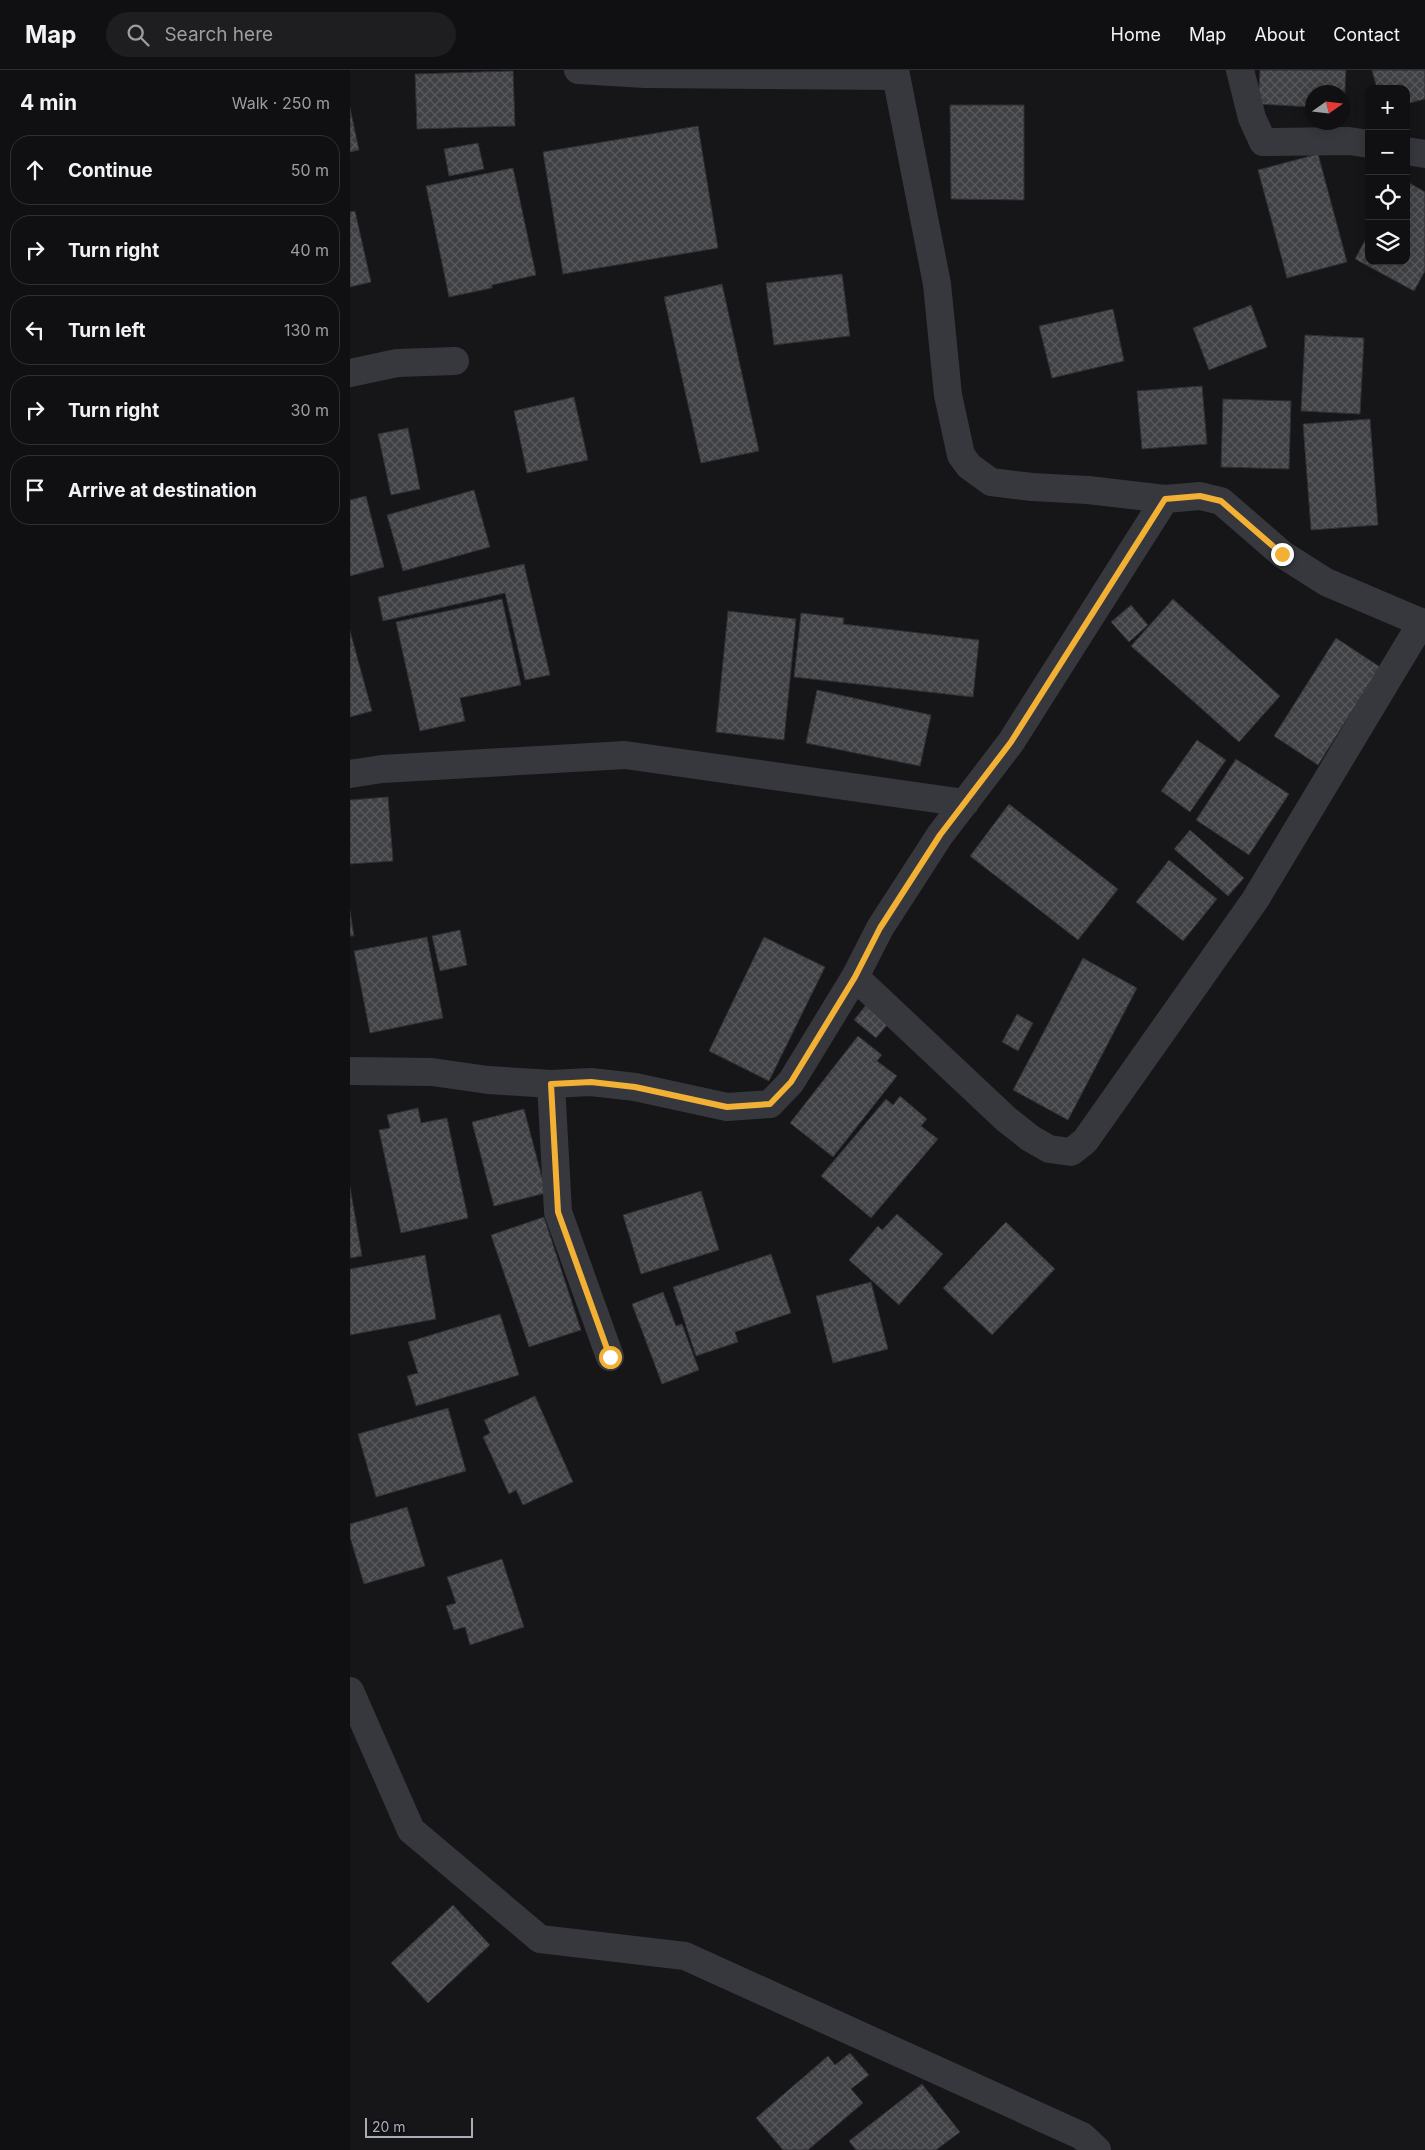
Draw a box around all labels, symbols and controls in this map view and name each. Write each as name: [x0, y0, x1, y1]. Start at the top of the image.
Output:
search box: [106, 12, 456, 57]
text: Map: [25, 20, 76, 49]
icon: search: [124, 21, 152, 49]
text: Search here: [164, 23, 273, 46]
text: Home: [1111, 24, 1161, 45]
text: Map: [1189, 24, 1226, 45]
text: About: [1254, 24, 1305, 45]
text: Contact: [1333, 24, 1400, 45]
north arrow: [1305, 85, 1350, 130]
map controls: [1365, 85, 1410, 265]
button: +: [1365, 85, 1410, 130]
text: 4 min: [20, 90, 77, 115]
text: Walk · 250 m: [232, 93, 330, 113]
button: −: [1365, 130, 1410, 175]
icon: ahead: [21, 156, 49, 184]
text: Continue: [68, 159, 153, 182]
text: 50 m: [291, 160, 329, 180]
button: locate: [1365, 175, 1410, 220]
button: layers: [1365, 220, 1410, 265]
icon: right: [21, 236, 49, 264]
text: Turn right: [68, 239, 159, 262]
text: 40 m: [290, 240, 329, 260]
icon: left: [21, 316, 49, 344]
text: Turn left: [68, 319, 146, 342]
text: 130 m: [284, 320, 329, 340]
icon: right: [21, 396, 49, 424]
text: Turn right: [68, 399, 159, 422]
text: 30 m: [291, 400, 329, 420]
icon: arrive: [21, 476, 49, 504]
text: Arrive at destination: [68, 479, 257, 502]
route end: [1271, 543, 1294, 566]
route start: [599, 1346, 622, 1369]
scale bar: [365, 2115, 472, 2138]
text: 20 m: [372, 2118, 406, 2135]

